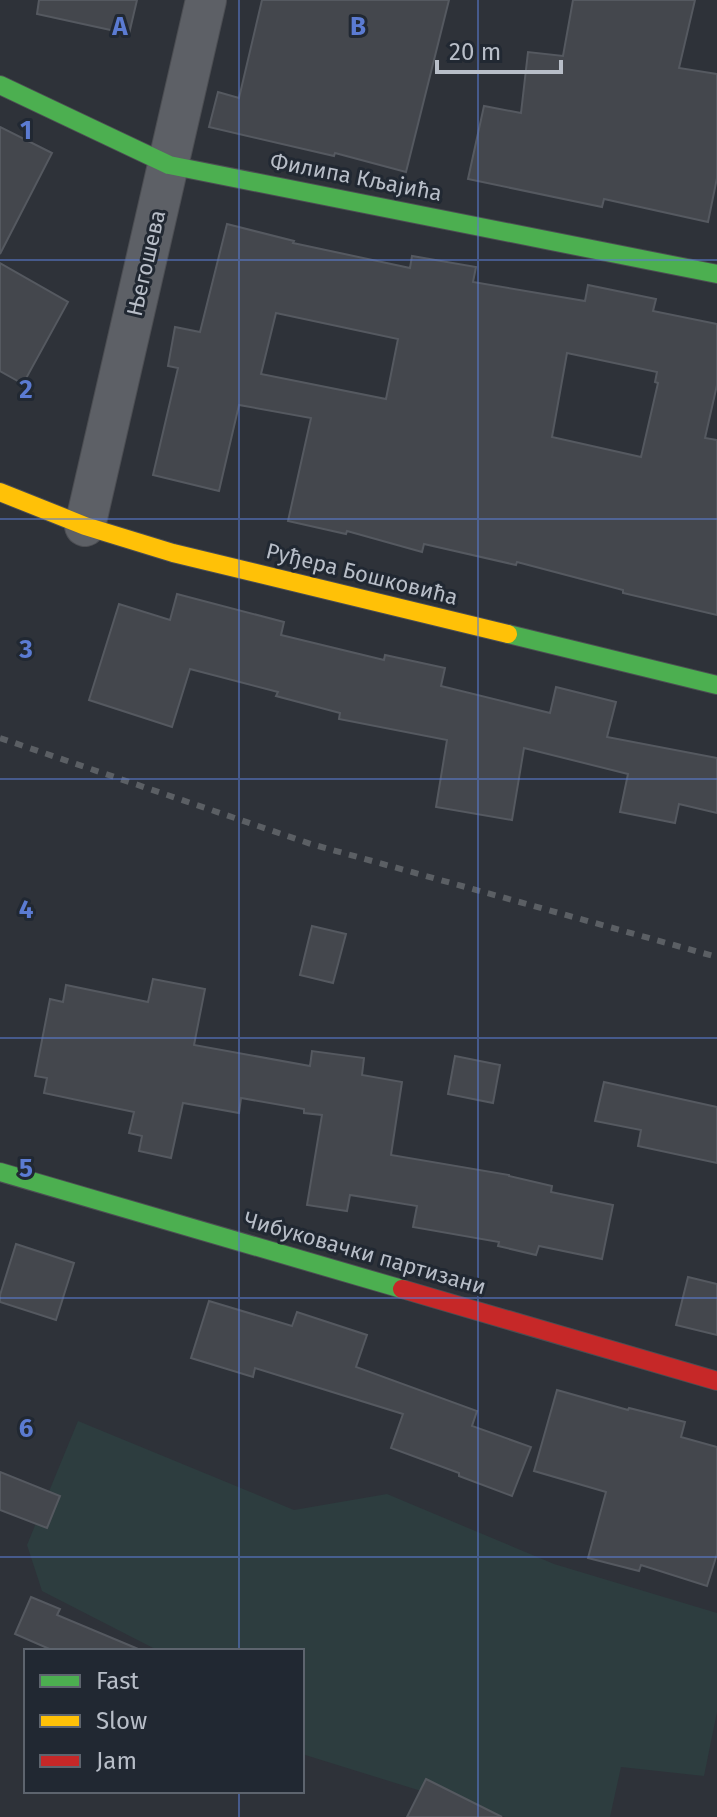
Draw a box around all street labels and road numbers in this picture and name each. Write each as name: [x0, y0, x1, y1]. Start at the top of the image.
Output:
street label: Филипа Кљајића: [268, 147, 444, 207]
street label: Његошева: [121, 207, 171, 319]
street label: Руђера Бошковића: [263, 537, 461, 611]
street label: Чибуковачки партизани: [241, 1205, 489, 1301]

